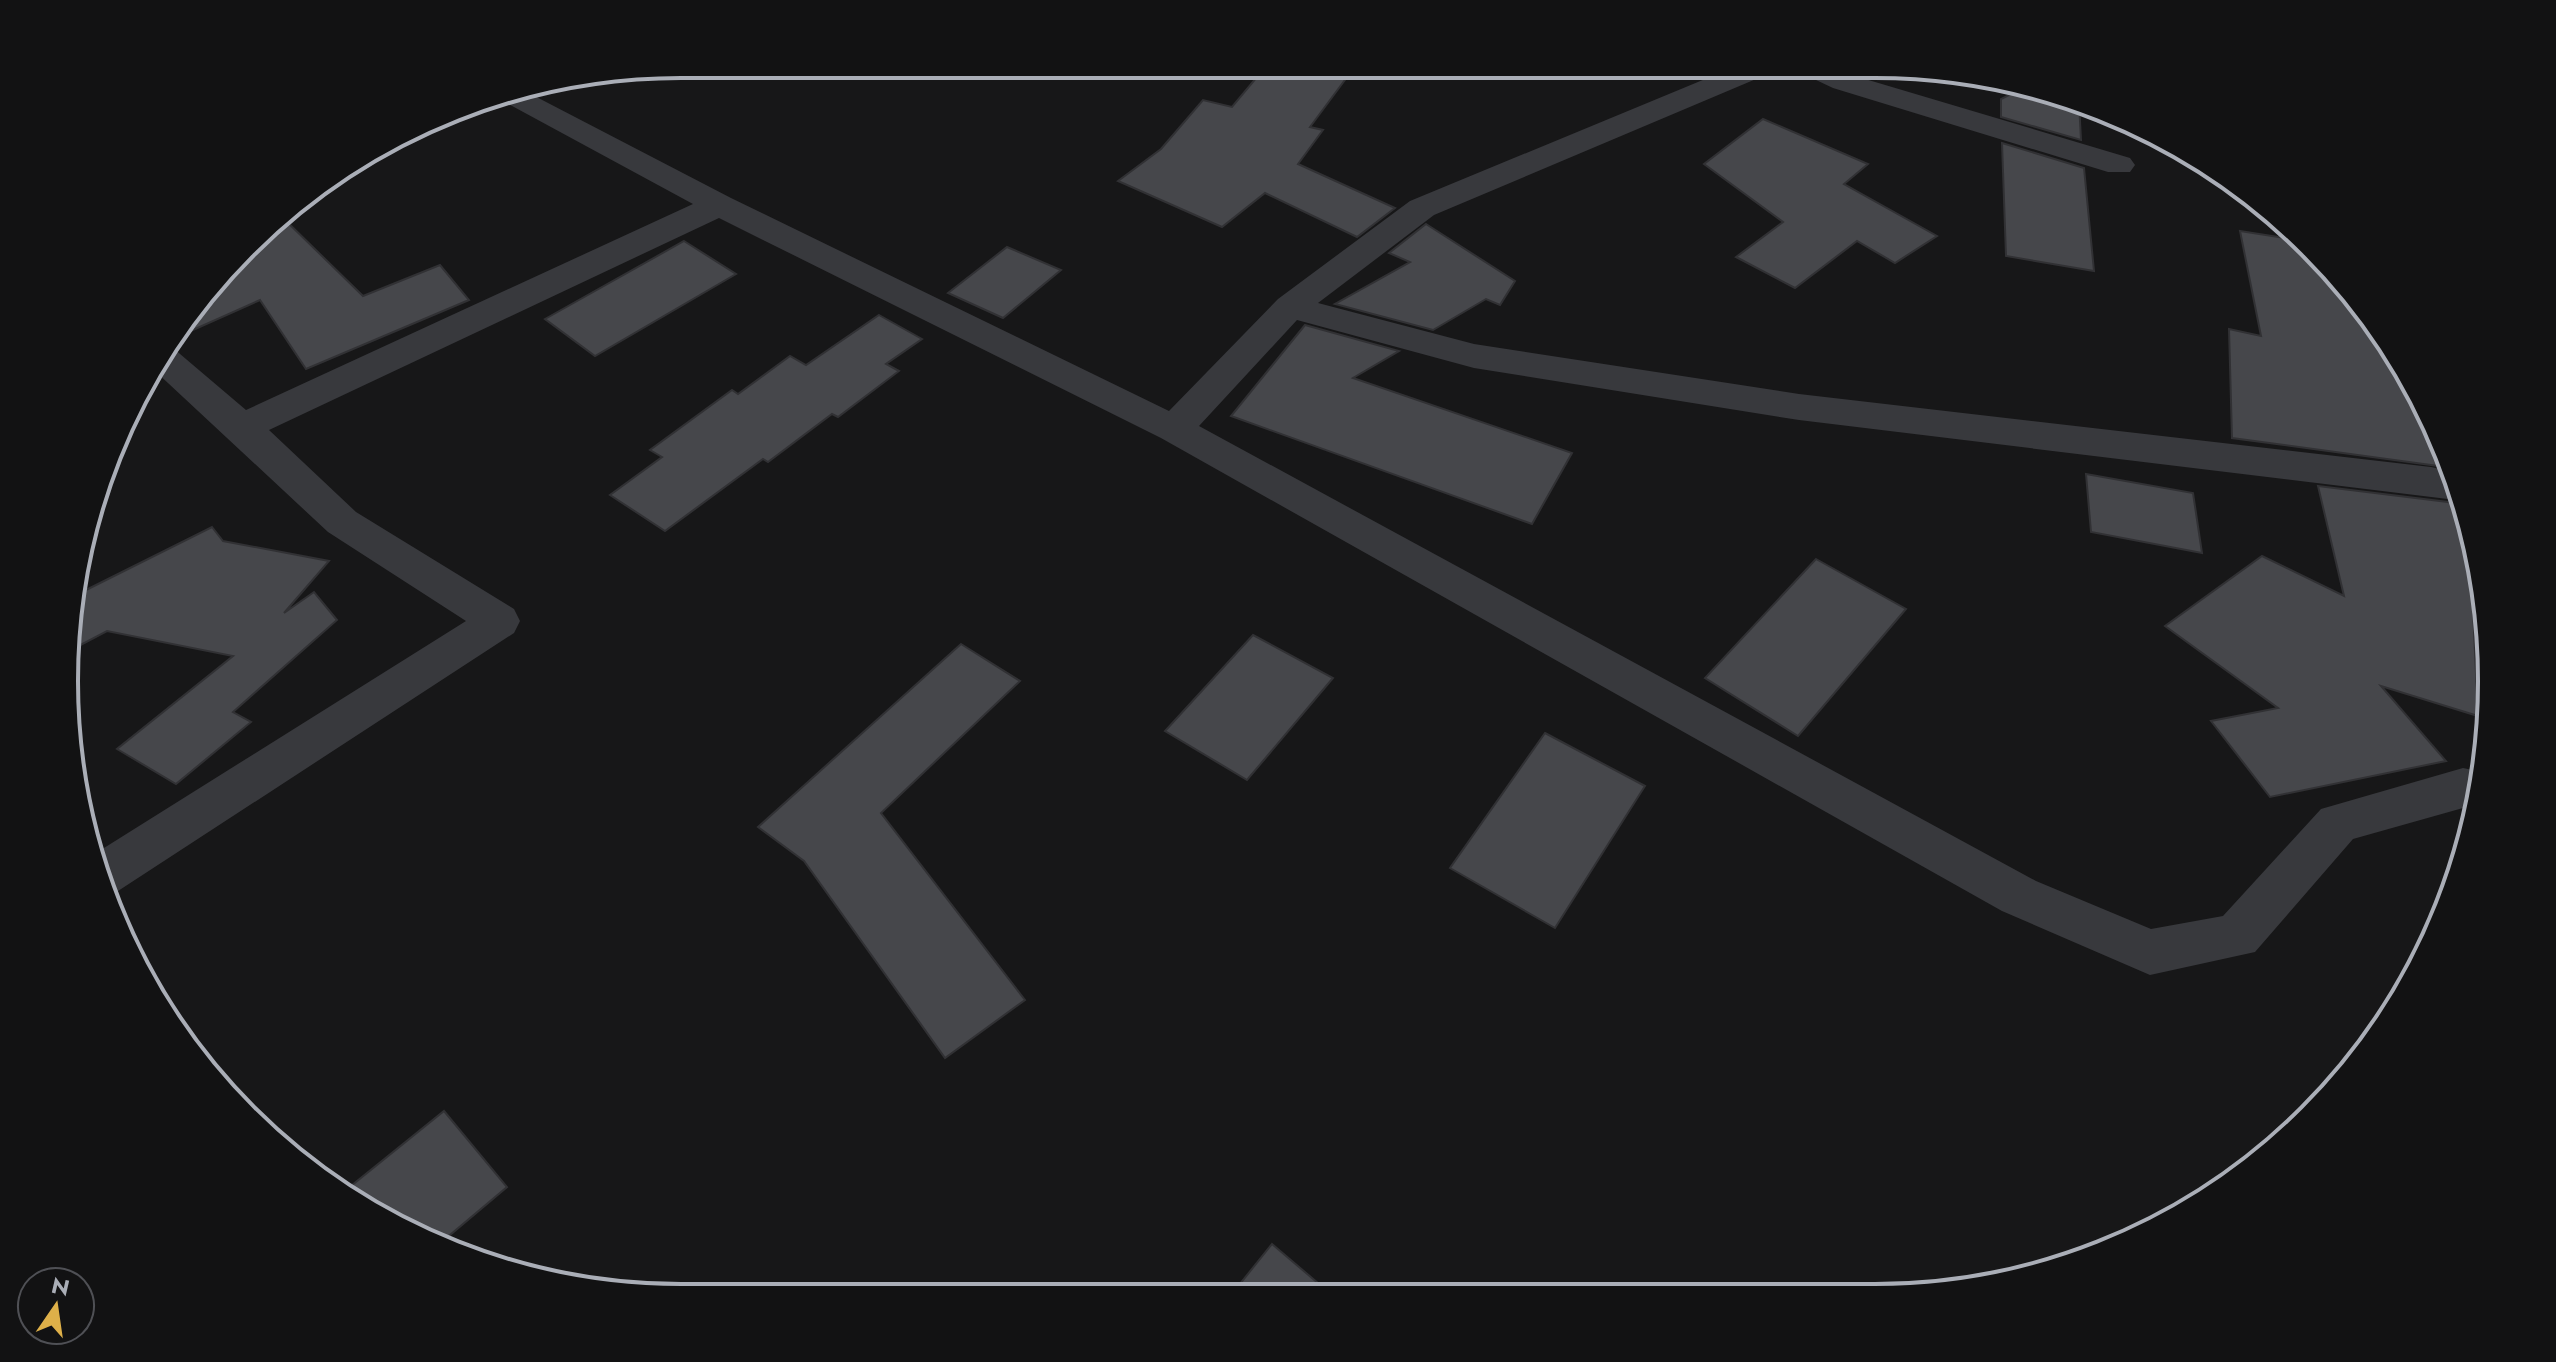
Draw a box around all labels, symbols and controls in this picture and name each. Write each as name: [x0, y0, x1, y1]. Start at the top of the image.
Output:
north arrow: [16, 1266, 96, 1346]
text: N: [48, 1269, 73, 1304]

